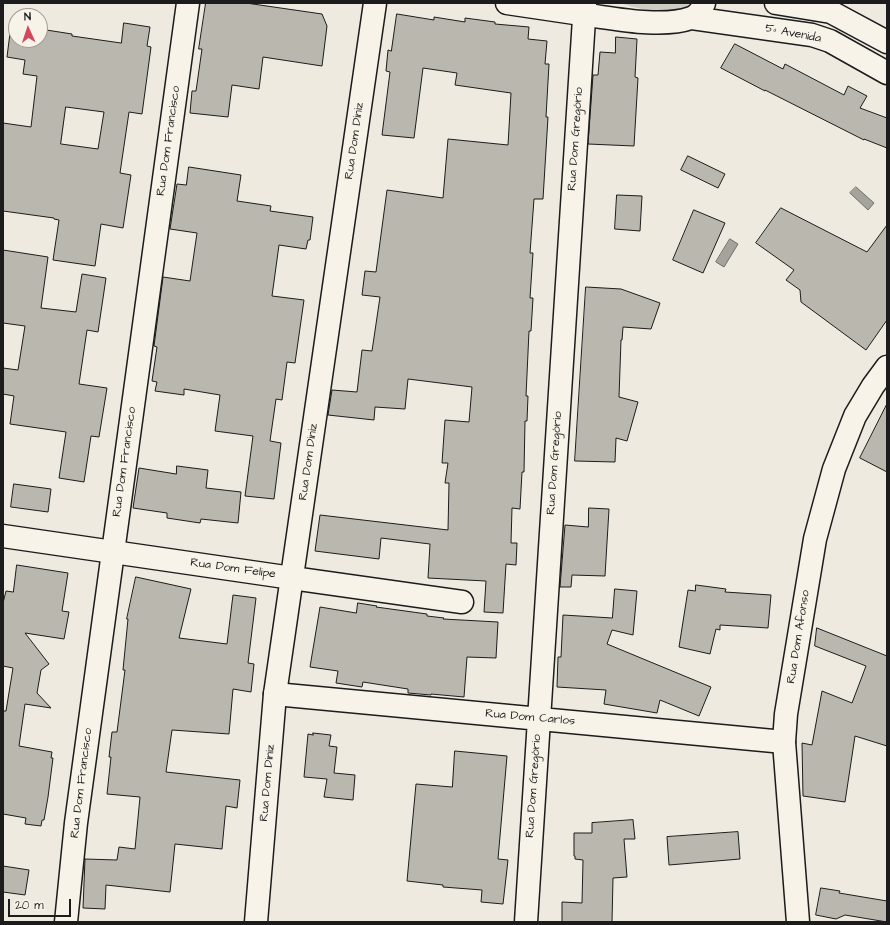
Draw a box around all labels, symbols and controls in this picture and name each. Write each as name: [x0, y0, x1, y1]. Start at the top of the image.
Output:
north arrow: [8, 8, 48, 48]
text: N: [24, 9, 31, 24]
street label: 5ª Avenida: [764, 22, 822, 46]
street label: Rua Dom Francisco: [154, 85, 184, 197]
street label: Rua Dom Gregório: [565, 87, 587, 191]
street label: Rua Dom Diniz: [342, 102, 368, 180]
street label: Rua Dom Francisco: [110, 406, 140, 518]
street label: Rua Dom Gregório: [544, 411, 566, 515]
street label: Rua Dom Diniz: [296, 423, 322, 501]
street label: Rua Dom Felipe: [189, 556, 277, 582]
street label: Rua Dom Afonso: [784, 589, 814, 685]
street label: Rua Dom Carlos: [484, 707, 576, 729]
street label: Rua Dom Francisco: [68, 727, 96, 839]
street label: Rua Dom Gregório: [523, 734, 545, 838]
street label: Rua Dom Diniz: [257, 744, 279, 822]
scale bar: [10, 891, 73, 917]
text: 20 m: [15, 897, 44, 914]

